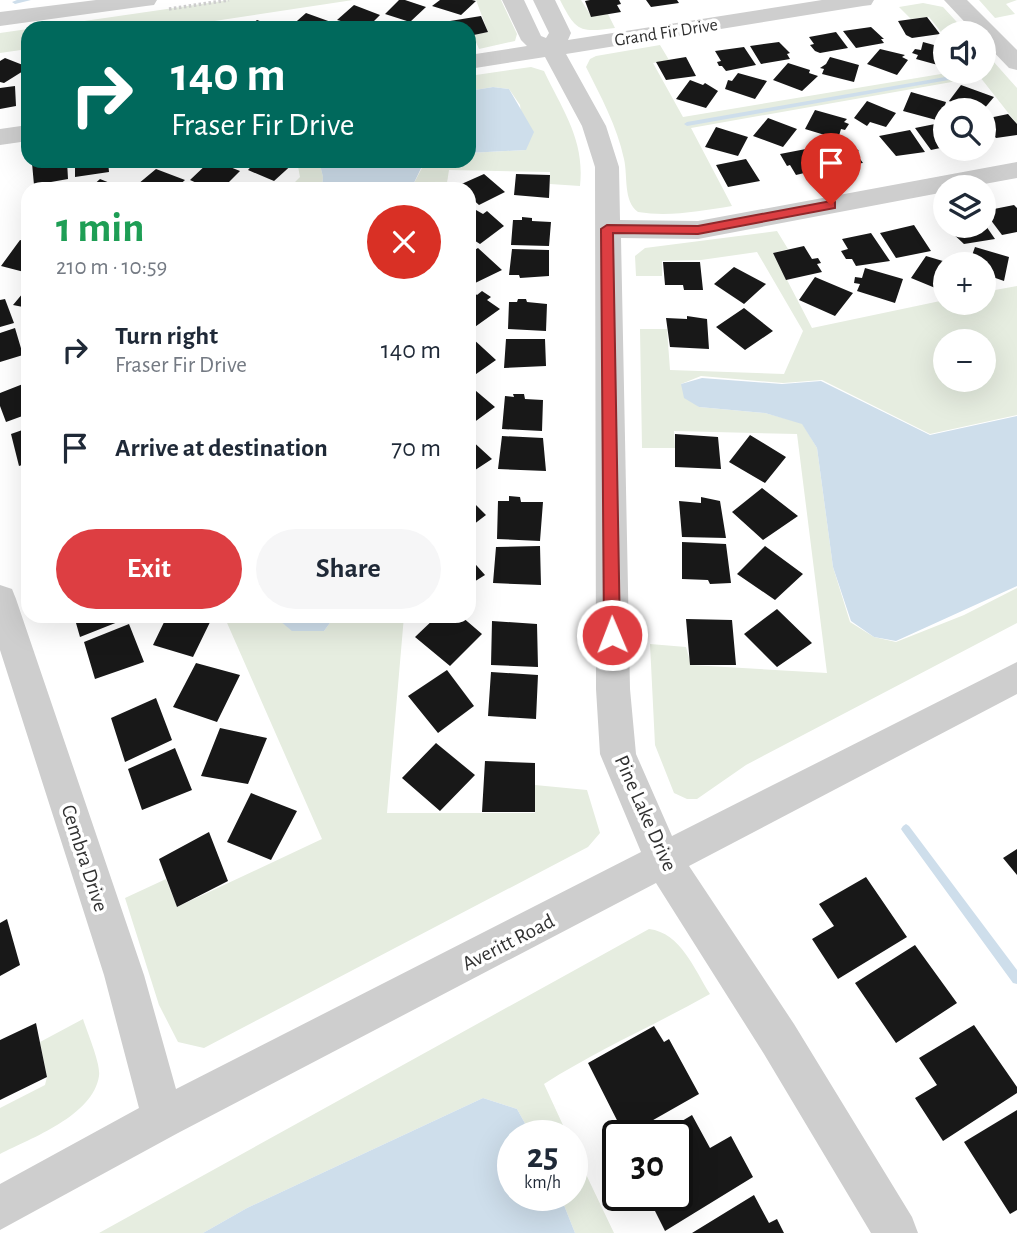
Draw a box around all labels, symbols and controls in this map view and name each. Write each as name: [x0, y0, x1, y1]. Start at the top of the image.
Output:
street label: Grand Fir Drive: [613, 16, 719, 50]
map controls: [933, 21, 996, 392]
button: sound: [933, 21, 996, 84]
icon: right: [56, 49, 147, 140]
text: 140 m: [171, 51, 286, 100]
button: search: [933, 98, 996, 161]
text: Fraser Fir Drive: [171, 109, 355, 141]
pin: [801, 133, 861, 205]
icon: arrive: [812, 144, 850, 182]
button: layers: [933, 175, 996, 238]
button: close: [367, 205, 441, 279]
text: 1 min: [56, 207, 145, 249]
button: +: [933, 252, 996, 315]
text: 210 m · 10:59: [56, 256, 167, 279]
text: Turn right: [115, 323, 218, 349]
button: −: [933, 329, 996, 392]
icon: right: [56, 331, 94, 369]
text: 140 m: [381, 337, 441, 363]
text: Fraser Fir Drive: [115, 354, 247, 377]
icon: arrive: [56, 429, 94, 467]
text: Arrive at destination: [115, 435, 328, 461]
text: 70 m: [391, 435, 441, 461]
button: Exit: [56, 529, 242, 609]
button: Share: [256, 529, 441, 609]
position arrow: [575, 598, 649, 672]
street label: Pine Lake Drive: [611, 752, 680, 874]
street label: Cembra Drive: [57, 802, 112, 914]
street label: Averitt Road: [459, 910, 558, 975]
speed limit sign: 30: [602, 1120, 693, 1211]
text: 25: [527, 1139, 558, 1174]
text: km/h: [524, 1174, 561, 1192]

